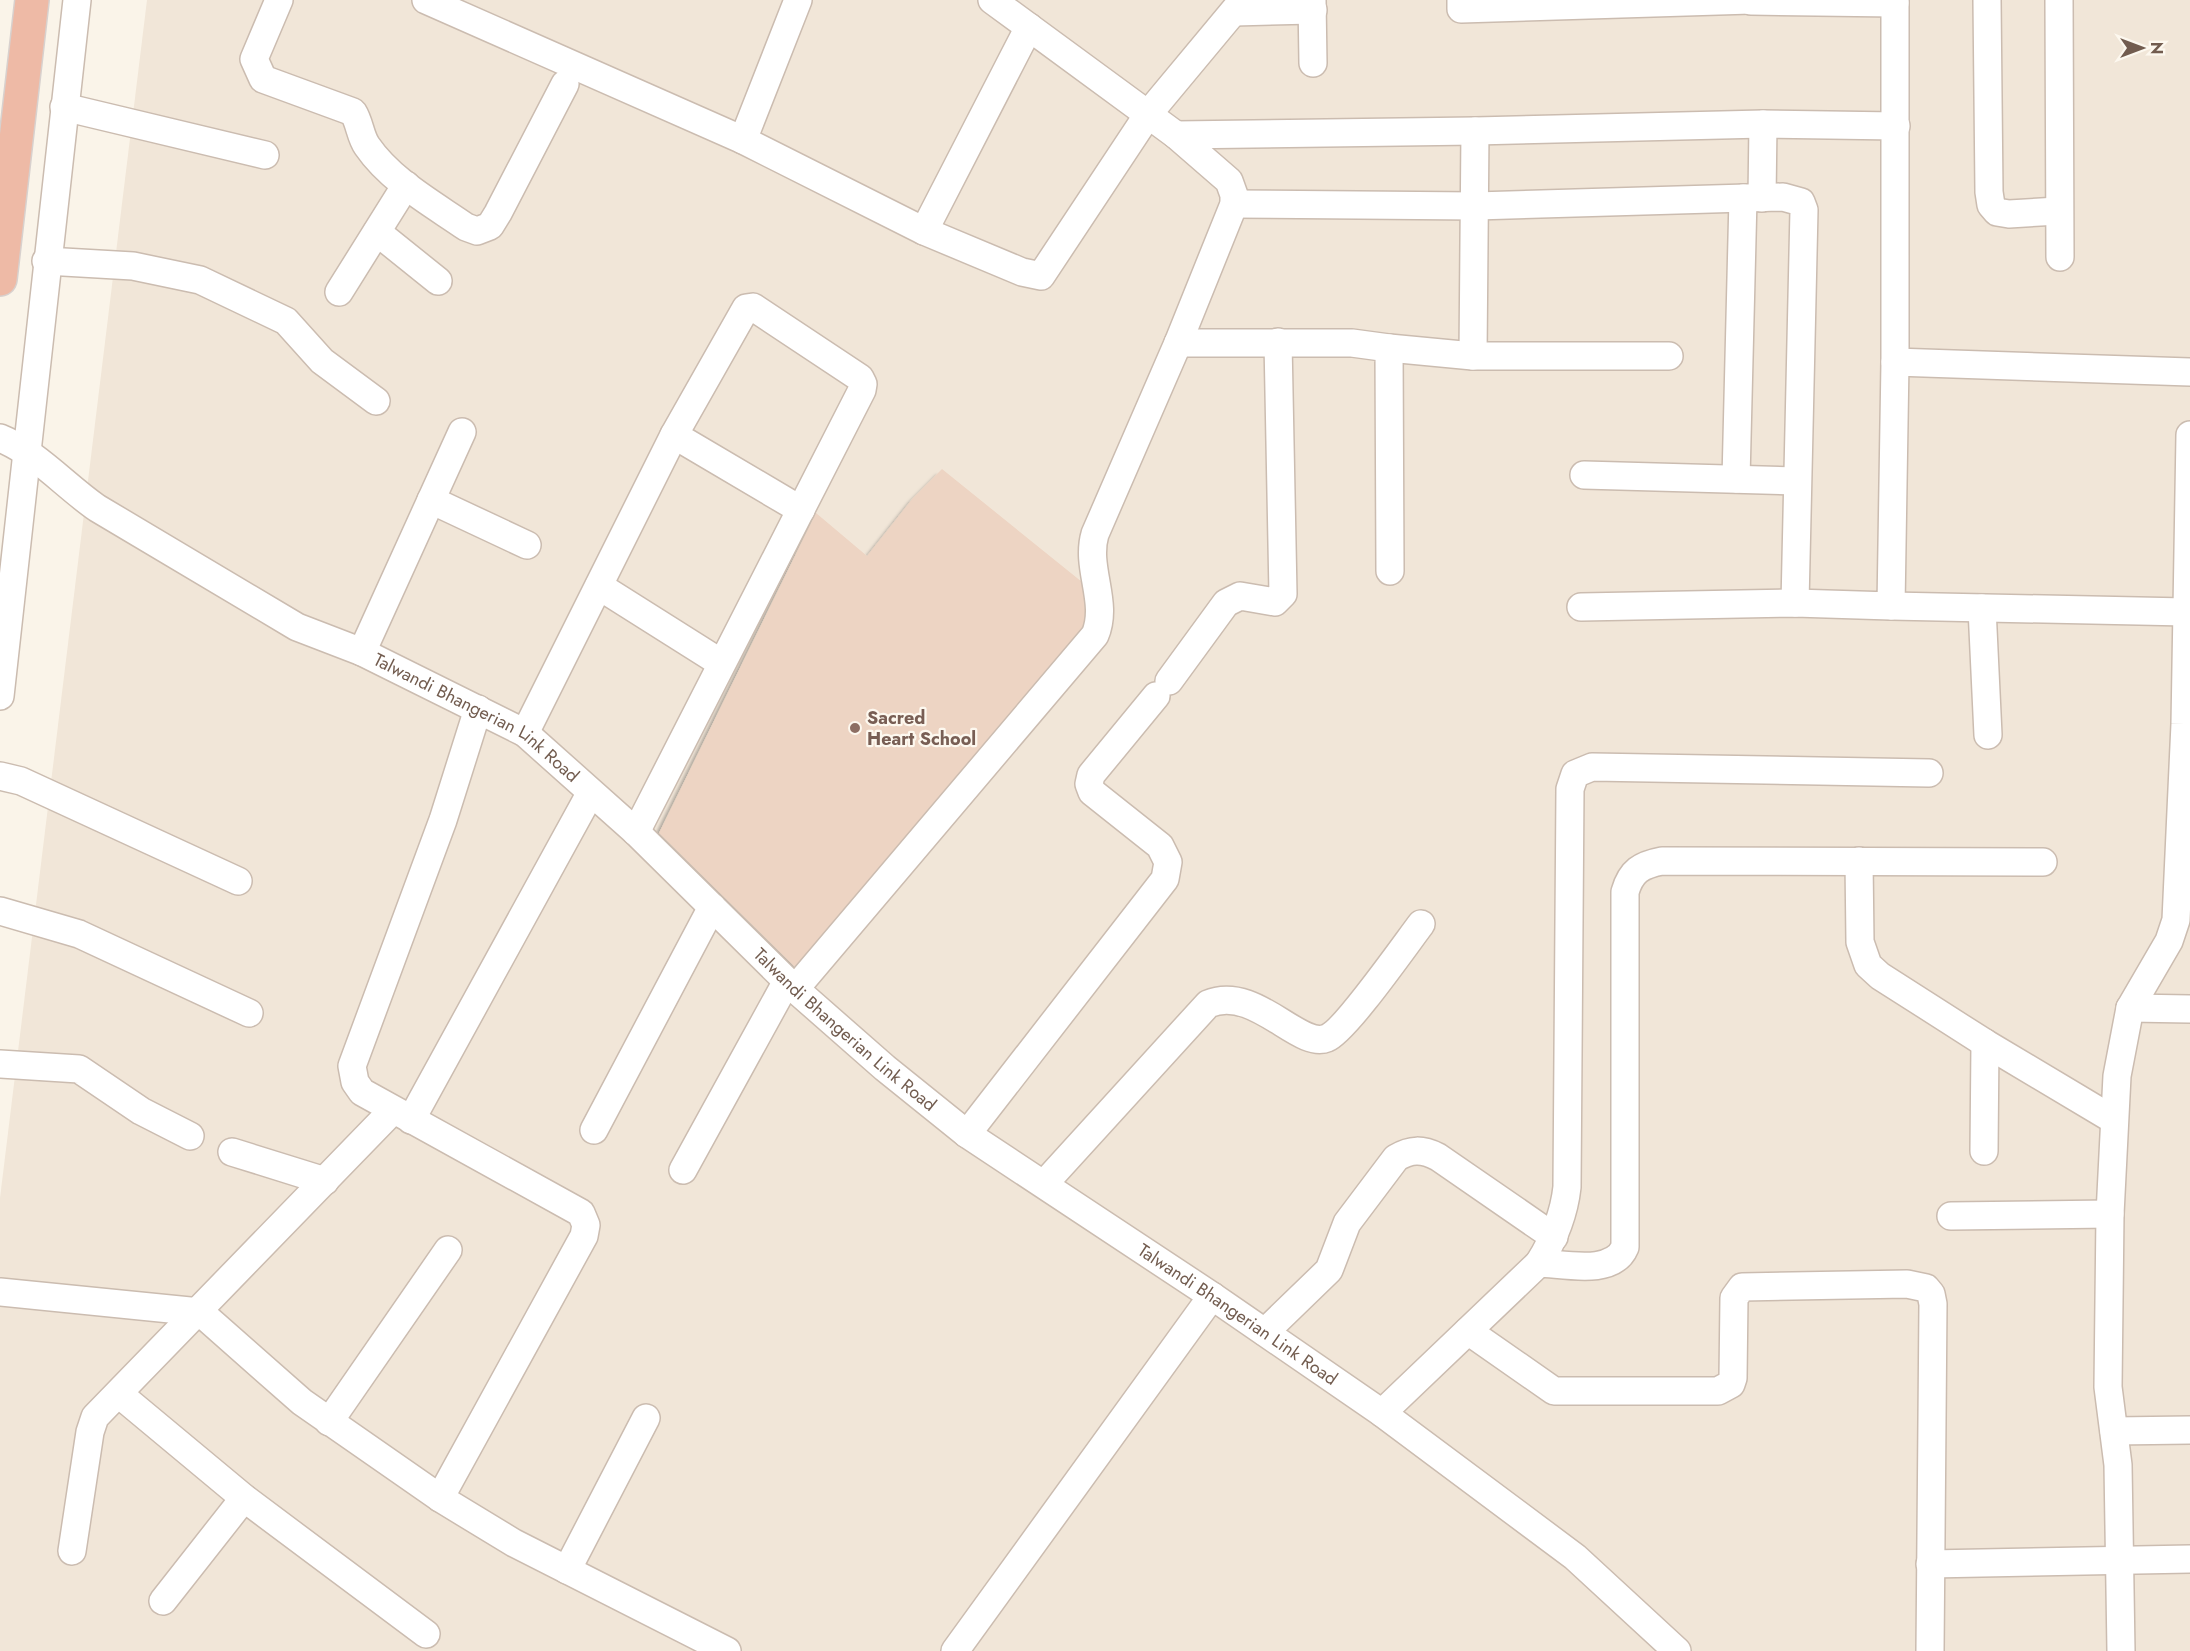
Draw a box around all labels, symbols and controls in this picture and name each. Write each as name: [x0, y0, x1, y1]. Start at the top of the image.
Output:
north arrow: [2112, 18, 2172, 78]
text: N: [2145, 42, 2168, 54]
street label: Talwandi Bhangerian Link Road: [369, 647, 585, 788]
place label: Sacred Heart School: [867, 705, 976, 752]
marker: Sacred Heart School: [848, 721, 862, 735]
street label: Talwandi Bhangerian Link Road: [748, 942, 942, 1117]
street label: Talwandi Bhangerian Link Road: [1133, 1237, 1343, 1392]

